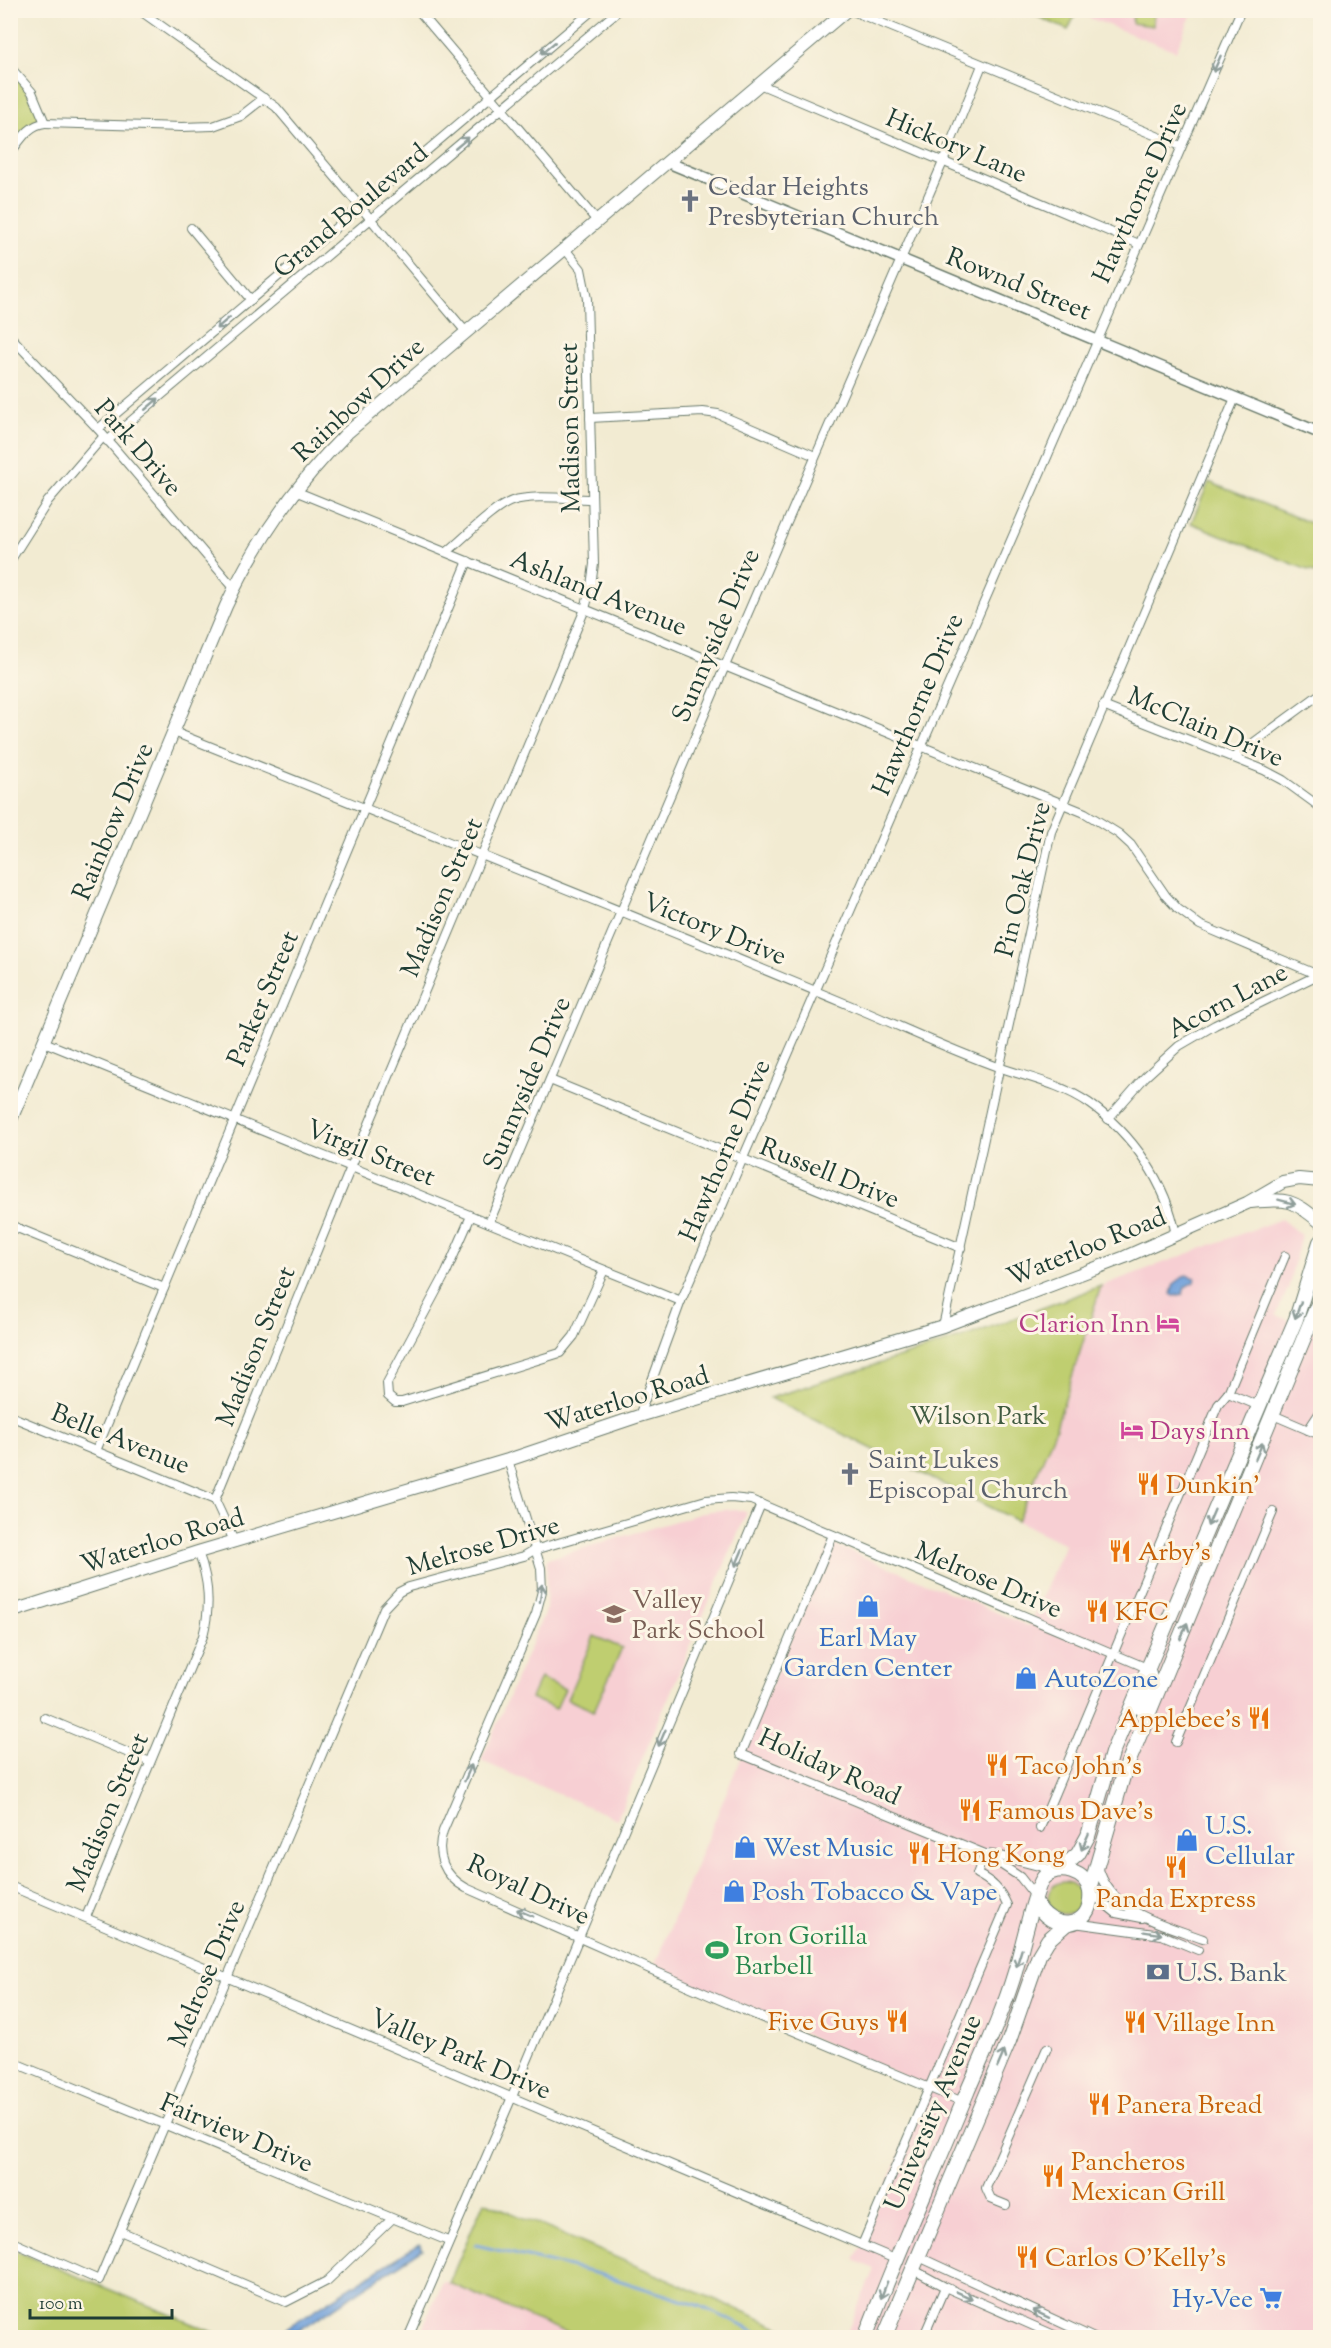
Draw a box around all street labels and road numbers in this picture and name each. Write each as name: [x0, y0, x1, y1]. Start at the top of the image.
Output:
street label: Hawthorne Drive: [1085, 97, 1198, 290]
street label: Hickory Lane: [880, 101, 1033, 194]
street label: Grand Boulevard: [266, 136, 437, 288]
street label: Rownd Street: [940, 239, 1096, 331]
street label: Rainbow Drive: [286, 330, 434, 472]
street label: Madison Street: [552, 343, 591, 513]
street label: Park Drive: [85, 392, 190, 505]
street label: Ashland Avenue: [504, 542, 692, 647]
street label: Sunnyside Drive: [664, 543, 771, 729]
street label: Hawthorne Drive: [864, 608, 974, 802]
street label: McClain Drive: [1121, 679, 1289, 778]
street label: Rainbow Drive: [64, 737, 164, 907]
street label: Pin Oak Drive: [987, 798, 1062, 961]
street label: Madison Street: [393, 812, 494, 983]
street label: Victory Drive: [637, 885, 792, 976]
street label: Parker Street: [219, 925, 309, 1072]
street label: Acorn Lane: [1161, 955, 1295, 1049]
street label: Sunnyside Drive: [475, 991, 582, 1177]
street label: Hawthorne Drive: [671, 1054, 781, 1248]
street label: Virgil Street: [300, 1112, 440, 1197]
street label: Russell Drive: [754, 1129, 905, 1219]
street label: Waterloo Road: [1002, 1199, 1173, 1297]
street label: Madison Street: [208, 1261, 306, 1433]
street label: Waterloo Road: [541, 1358, 714, 1443]
street label: Belle Avenue: [45, 1396, 195, 1485]
street label: Waterloo Road: [76, 1500, 249, 1585]
street label: Melrose Drive: [403, 1508, 564, 1587]
street label: Melrose Drive: [909, 1534, 1067, 1629]
street label: Holiday Road: [752, 1720, 906, 1816]
street label: Madison Street: [59, 1727, 160, 1898]
street label: Royal Drive: [460, 1847, 595, 1936]
street label: Melrose Drive: [161, 1895, 256, 2053]
street label: Valley Park Drive: [364, 2000, 556, 2110]
street label: University Avenue: [876, 2009, 992, 2217]
street label: Fairview Drive: [154, 2085, 318, 2183]

